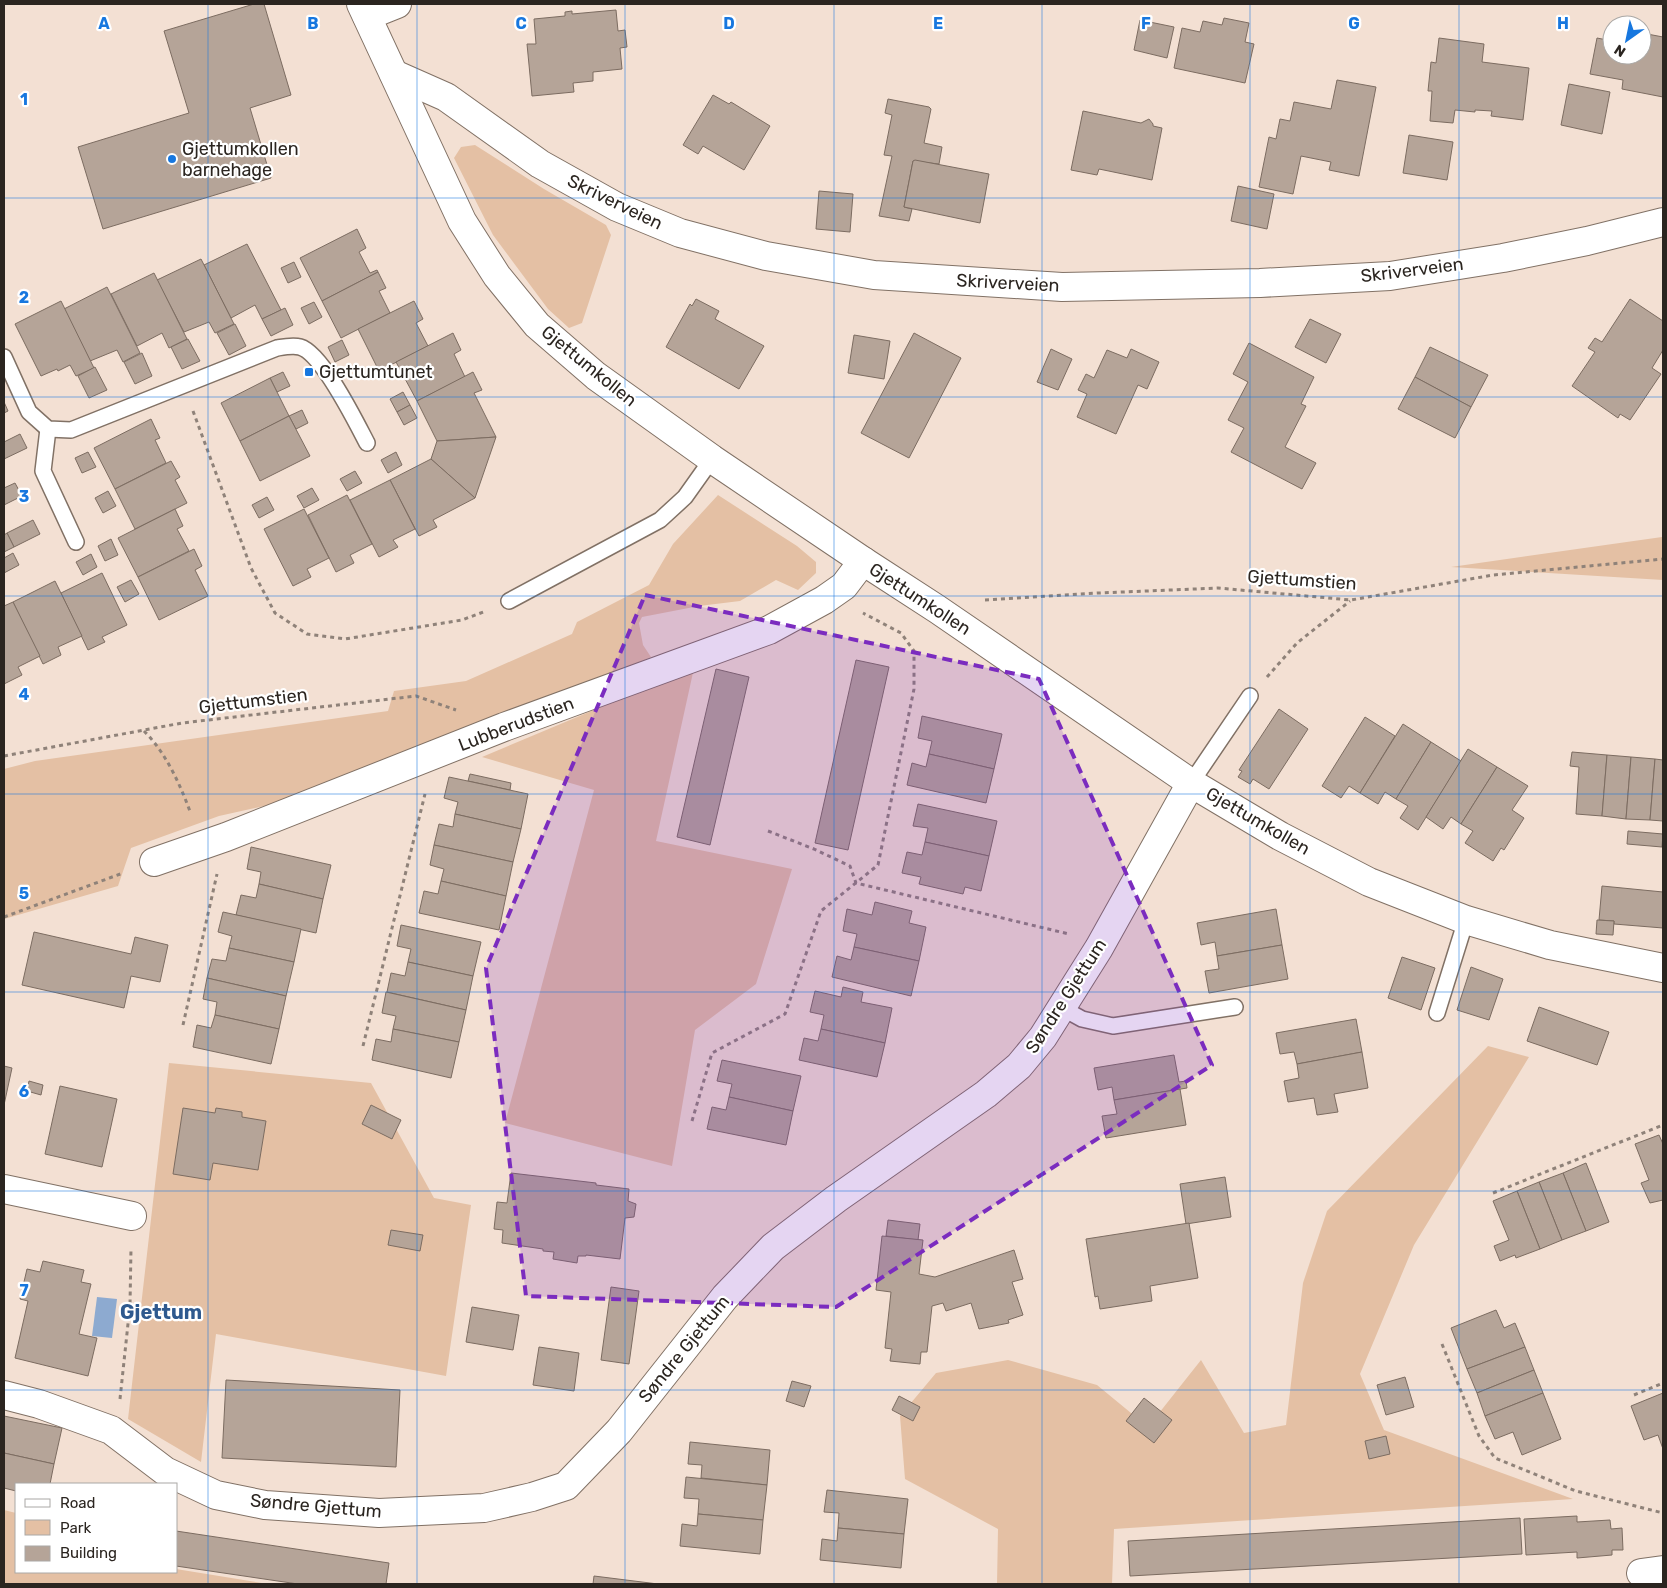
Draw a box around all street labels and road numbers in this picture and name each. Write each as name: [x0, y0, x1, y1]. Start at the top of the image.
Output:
street label: Skriverveien: [564, 169, 666, 235]
street label: Skriverveien: [1359, 253, 1465, 287]
street label: Skriverveien: [956, 269, 1060, 297]
street label: Gjettumkollen: [537, 321, 641, 411]
street label: Gjettumkollen: [865, 558, 975, 640]
street label: Gjettumstien: [1247, 565, 1357, 595]
street label: Gjettumstien: [197, 683, 309, 719]
street label: Lubberudstien: [455, 692, 577, 756]
street label: Gjettumkollen: [1202, 782, 1314, 860]
street label: Søndre Gjettum: [1021, 935, 1111, 1057]
street label: Søndre Gjettum: [634, 1291, 734, 1407]
street label: Søndre Gjettum: [249, 1489, 383, 1523]

